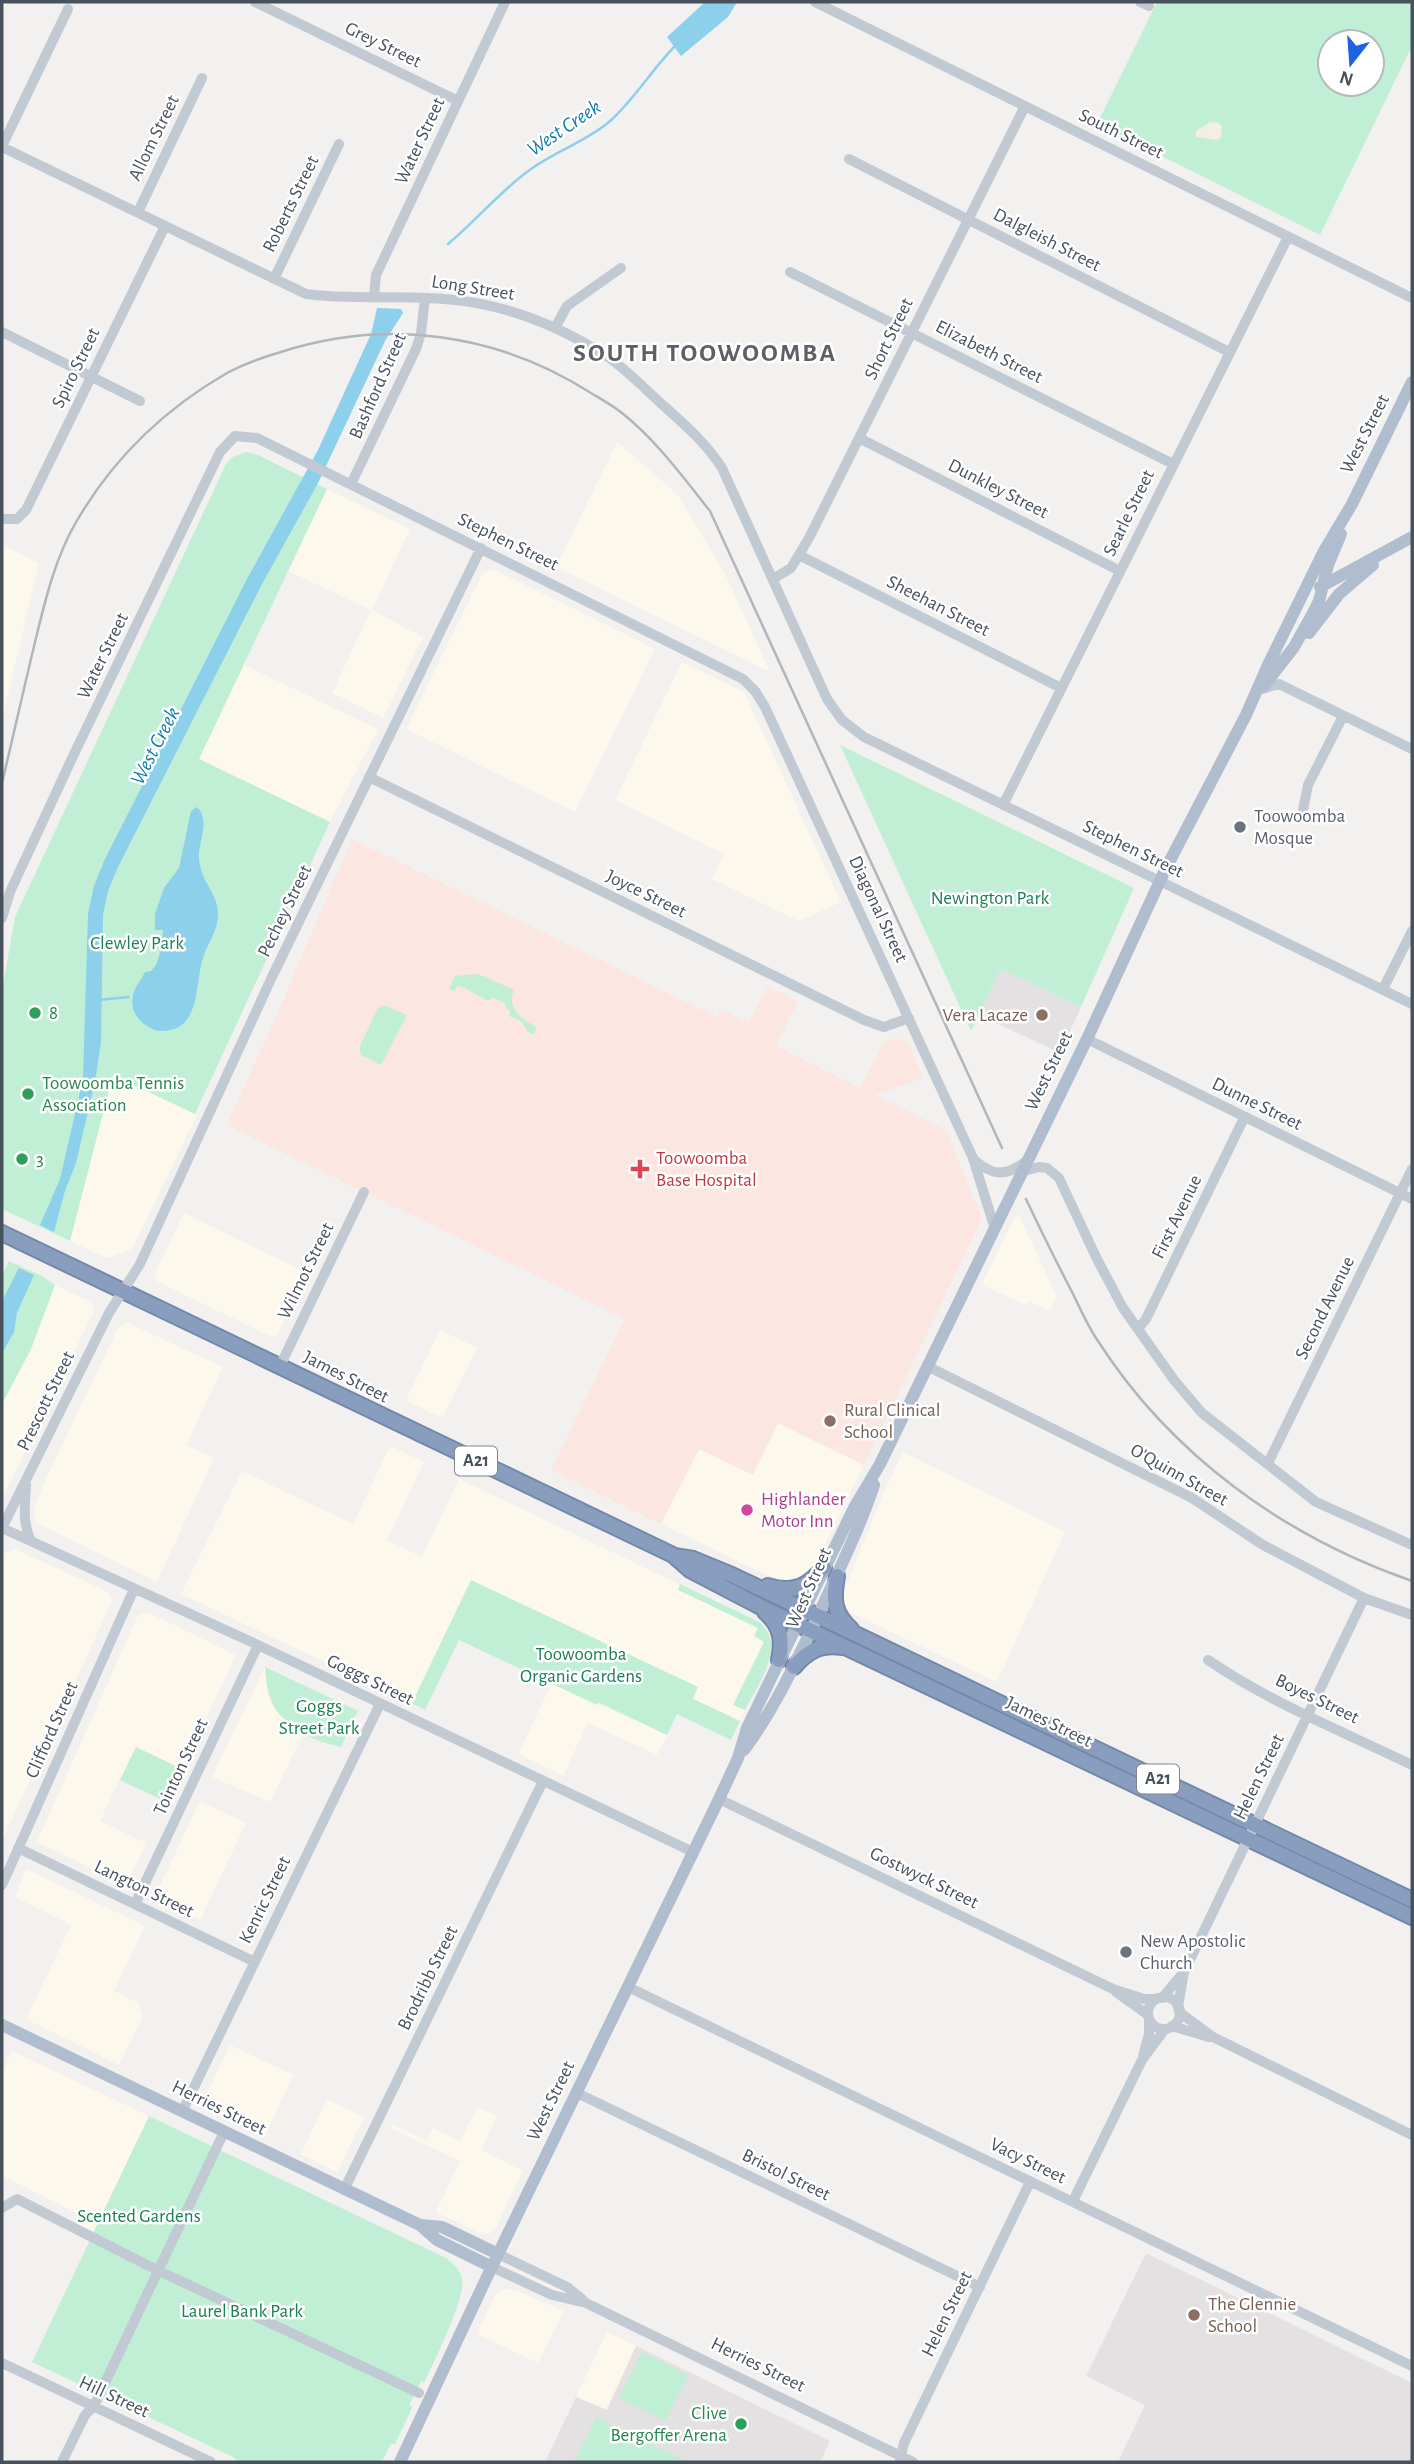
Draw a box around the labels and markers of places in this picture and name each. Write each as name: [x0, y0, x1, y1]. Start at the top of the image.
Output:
place label: Toowoomba Mosque: [1254, 807, 1345, 848]
marker: Toowoomba Mosque: [1232, 819, 1248, 835]
place label: 8: [49, 1004, 58, 1023]
marker: 8: [27, 1005, 43, 1021]
place label: Vera Lacaze: [943, 1006, 1028, 1025]
marker: Vera Lacaze: [1034, 1007, 1050, 1023]
place label: Toowoomba Tennis Association: [42, 1074, 184, 1115]
marker: Toowoomba Tennis Association: [20, 1086, 36, 1102]
place label: Toowoomba Base Hospital: [656, 1149, 757, 1190]
place label: 3: [36, 1150, 44, 1169]
marker: 3: [14, 1151, 30, 1167]
marker: Toowoomba Base Hospital: [630, 1159, 650, 1179]
place label: Rural Clinical School: [844, 1401, 940, 1442]
marker: Rural Clinical School: [822, 1413, 838, 1429]
place label: Highlander Motor Inn: [761, 1490, 846, 1531]
marker: Highlander Motor Inn: [739, 1502, 755, 1518]
place label: New Apostolic Church: [1140, 1932, 1246, 1973]
marker: New Apostolic Church: [1118, 1944, 1134, 1960]
place label: The Glennie School: [1208, 2295, 1296, 2336]
marker: The Glennie School: [1186, 2307, 1202, 2323]
place label: Clive Bergoffer Arena: [610, 2404, 727, 2445]
marker: Clive Bergoffer Arena: [733, 2416, 749, 2432]

